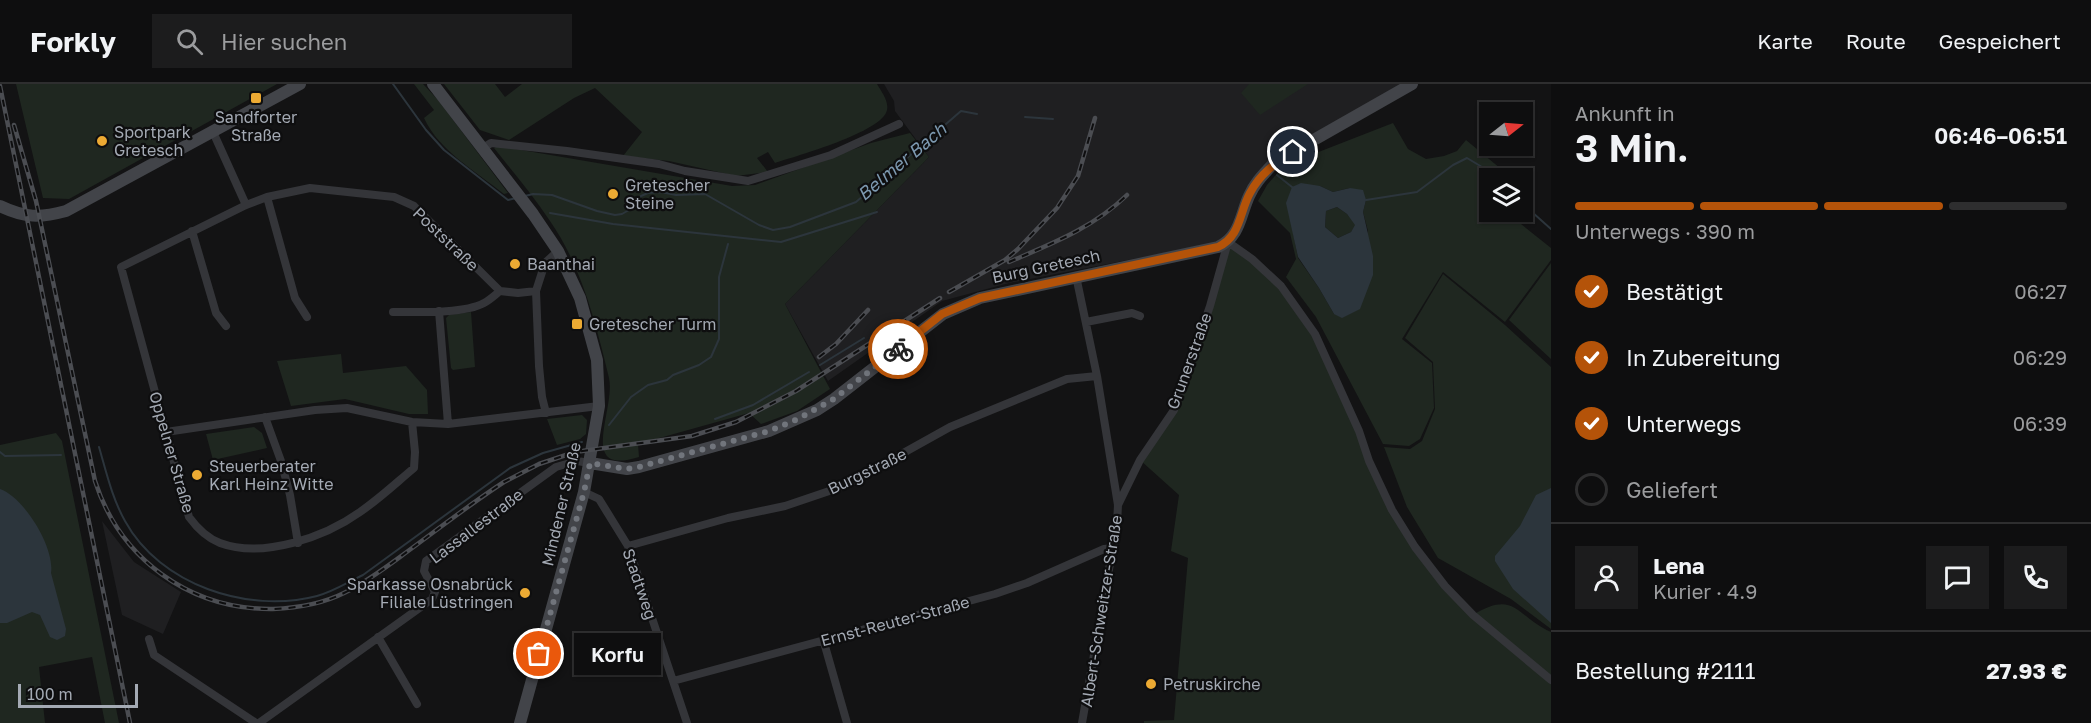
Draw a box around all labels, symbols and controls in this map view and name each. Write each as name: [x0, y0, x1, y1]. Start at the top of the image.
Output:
search box: [152, 14, 572, 68]
text: Forkly: [30, 25, 116, 58]
icon: search: [173, 25, 206, 58]
text: Hier suchen: [221, 28, 347, 55]
text: Karte: [1757, 28, 1813, 54]
text: Route: [1846, 28, 1906, 54]
text: Gespeichert: [1939, 28, 2061, 54]
marker: Sandforter Straße: [249, 91, 263, 105]
text: Ankunft in: [1575, 101, 1675, 125]
north arrow: [1479, 102, 1533, 156]
map controls: [1479, 102, 1533, 222]
place label: Sandforter Straße: [215, 107, 297, 145]
water label: Belmer Bach: [852, 117, 951, 205]
place label: Sportpark Gretesch: [114, 122, 191, 160]
text: 06:46–06:51: [1934, 122, 2067, 149]
text: 3 Min.: [1575, 124, 1689, 171]
pin: [1267, 126, 1318, 177]
marker: Sportpark Gretesch: [95, 134, 109, 148]
icon: home: [1276, 135, 1309, 168]
button: layers: [1479, 168, 1533, 222]
place label: Gretescher Steine: [625, 175, 710, 213]
marker: Gretescher Steine: [606, 187, 620, 201]
street label: Poststraße: [409, 203, 483, 275]
text: Unterwegs · 390 m: [1575, 219, 1755, 243]
street label: Burg Gretesch: [990, 245, 1102, 287]
place label: Baanthai: [527, 254, 595, 274]
marker: Baanthai: [508, 257, 522, 271]
icon: check: [1575, 275, 1608, 308]
text: Bestätigt: [1626, 278, 1723, 305]
text: 06:27: [2014, 279, 2067, 303]
street label: Grunerstraße: [1162, 310, 1216, 412]
place label: Gretescher Turm: [589, 314, 716, 334]
marker: Gretescher Turm: [570, 317, 584, 331]
courier: [868, 319, 928, 379]
icon: bike: [882, 333, 915, 366]
icon: check: [1575, 341, 1608, 374]
text: In Zubereitung: [1626, 344, 1781, 371]
text: 06:29: [2013, 345, 2067, 369]
street label: Oppelner Straße: [145, 389, 199, 515]
icon: check: [1575, 407, 1608, 440]
text: Unterwegs: [1626, 410, 1742, 437]
text: 06:39: [2013, 411, 2067, 435]
street label: Mindener Straße: [537, 440, 585, 568]
street label: Burgstraße: [824, 443, 910, 499]
place label: Steuerberater Karl Heinz Witte: [209, 456, 334, 494]
marker: Steuerberater Karl Heinz Witte: [190, 468, 204, 482]
text: Geliefert: [1626, 476, 1718, 503]
street label: Lassallestraße: [425, 484, 527, 568]
street label: Albert-Schweitzer-Straße: [1076, 514, 1126, 708]
street label: Stadtweg: [619, 546, 661, 622]
button: person: [1575, 546, 1638, 609]
button: chat: [1926, 546, 1989, 609]
button: phone: [2004, 546, 2067, 609]
text: Lena: [1653, 552, 1705, 579]
place label: Sparkasse Osnabrück Filiale Lüstringen: [347, 574, 513, 612]
text: Kurier · 4.9: [1653, 579, 1757, 603]
marker: Sparkasse Osnabrück Filiale Lüstringen: [518, 586, 532, 600]
street label: Ernst-Reuter-Straße: [818, 592, 972, 650]
pin: [513, 628, 564, 679]
callout: Korfu: [575, 633, 662, 675]
icon: bag: [522, 637, 555, 670]
text: Korfu: [591, 642, 644, 666]
text: Bestellung #2111: [1575, 657, 1755, 684]
text: 27.93 €: [1986, 657, 2067, 684]
place label: Petruskirche: [1163, 674, 1261, 694]
marker: Petruskirche: [1144, 677, 1158, 691]
scale bar: [18, 681, 138, 708]
text: 100 m: [27, 684, 73, 704]

